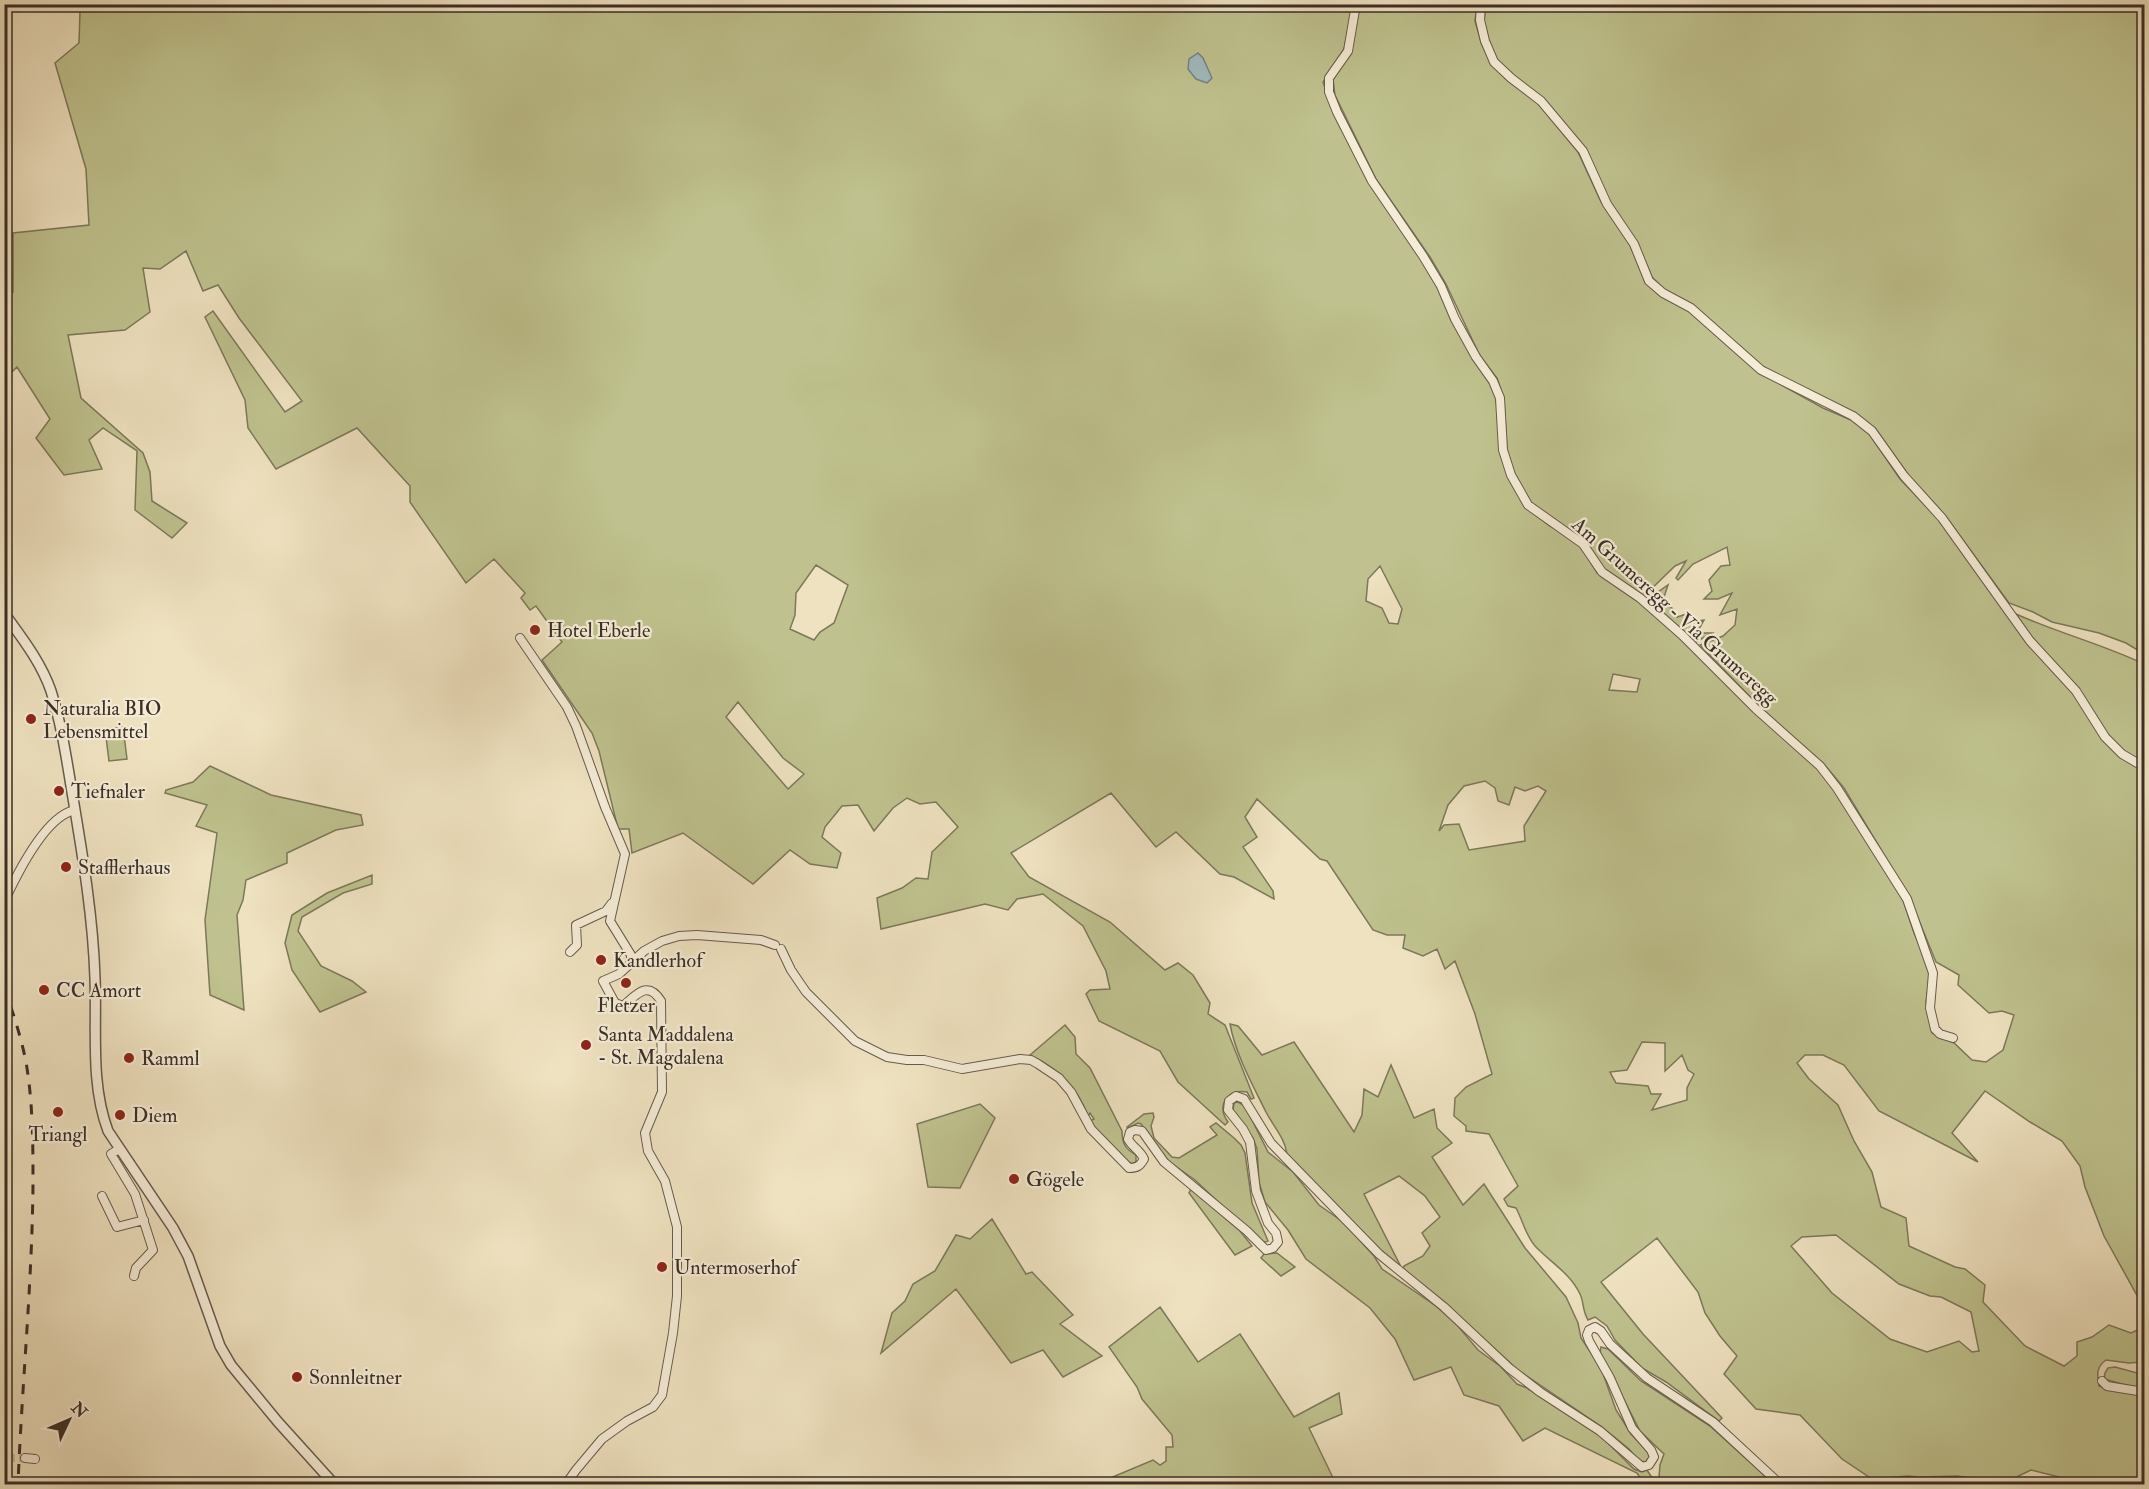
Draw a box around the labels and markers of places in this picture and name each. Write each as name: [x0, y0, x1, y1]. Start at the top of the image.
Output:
place label: Hotel Eberle: [547, 618, 650, 643]
marker: Hotel Eberle: [528, 623, 542, 637]
place label: Naturalia BIO Lebensmittel: [43, 696, 161, 744]
marker: Naturalia BIO Lebensmittel: [24, 712, 38, 726]
place label: Tiefnaler: [71, 779, 146, 804]
marker: Tiefnaler: [52, 784, 66, 798]
place label: Stafflerhaus: [78, 855, 171, 880]
marker: Stafflerhaus: [59, 860, 73, 874]
place label: Kandlerhof: [613, 948, 706, 973]
marker: Kandlerhof: [594, 953, 608, 967]
marker: Fletzer: [619, 976, 633, 990]
place label: CC Amort: [56, 978, 142, 1003]
marker: CC Amort: [37, 983, 51, 997]
place label: Fletzer: [597, 993, 656, 1018]
place label: Santa Maddalena - St. Magdalena: [598, 1022, 735, 1070]
marker: Santa Maddalena - St. Magdalena: [579, 1038, 593, 1052]
place label: Ramml: [141, 1046, 200, 1071]
marker: Ramml: [122, 1051, 136, 1065]
place label: Diem: [132, 1103, 178, 1128]
marker: Triangl: [51, 1105, 65, 1119]
marker: Diem: [113, 1108, 127, 1122]
place label: Triangl: [29, 1122, 87, 1147]
place label: Gögele: [1026, 1167, 1084, 1192]
marker: Gögele: [1007, 1172, 1021, 1186]
place label: Untermoserhof: [674, 1255, 801, 1280]
marker: Untermoserhof: [655, 1260, 669, 1274]
place label: Sonnleitner: [309, 1365, 402, 1390]
marker: Sonnleitner: [290, 1370, 304, 1384]

